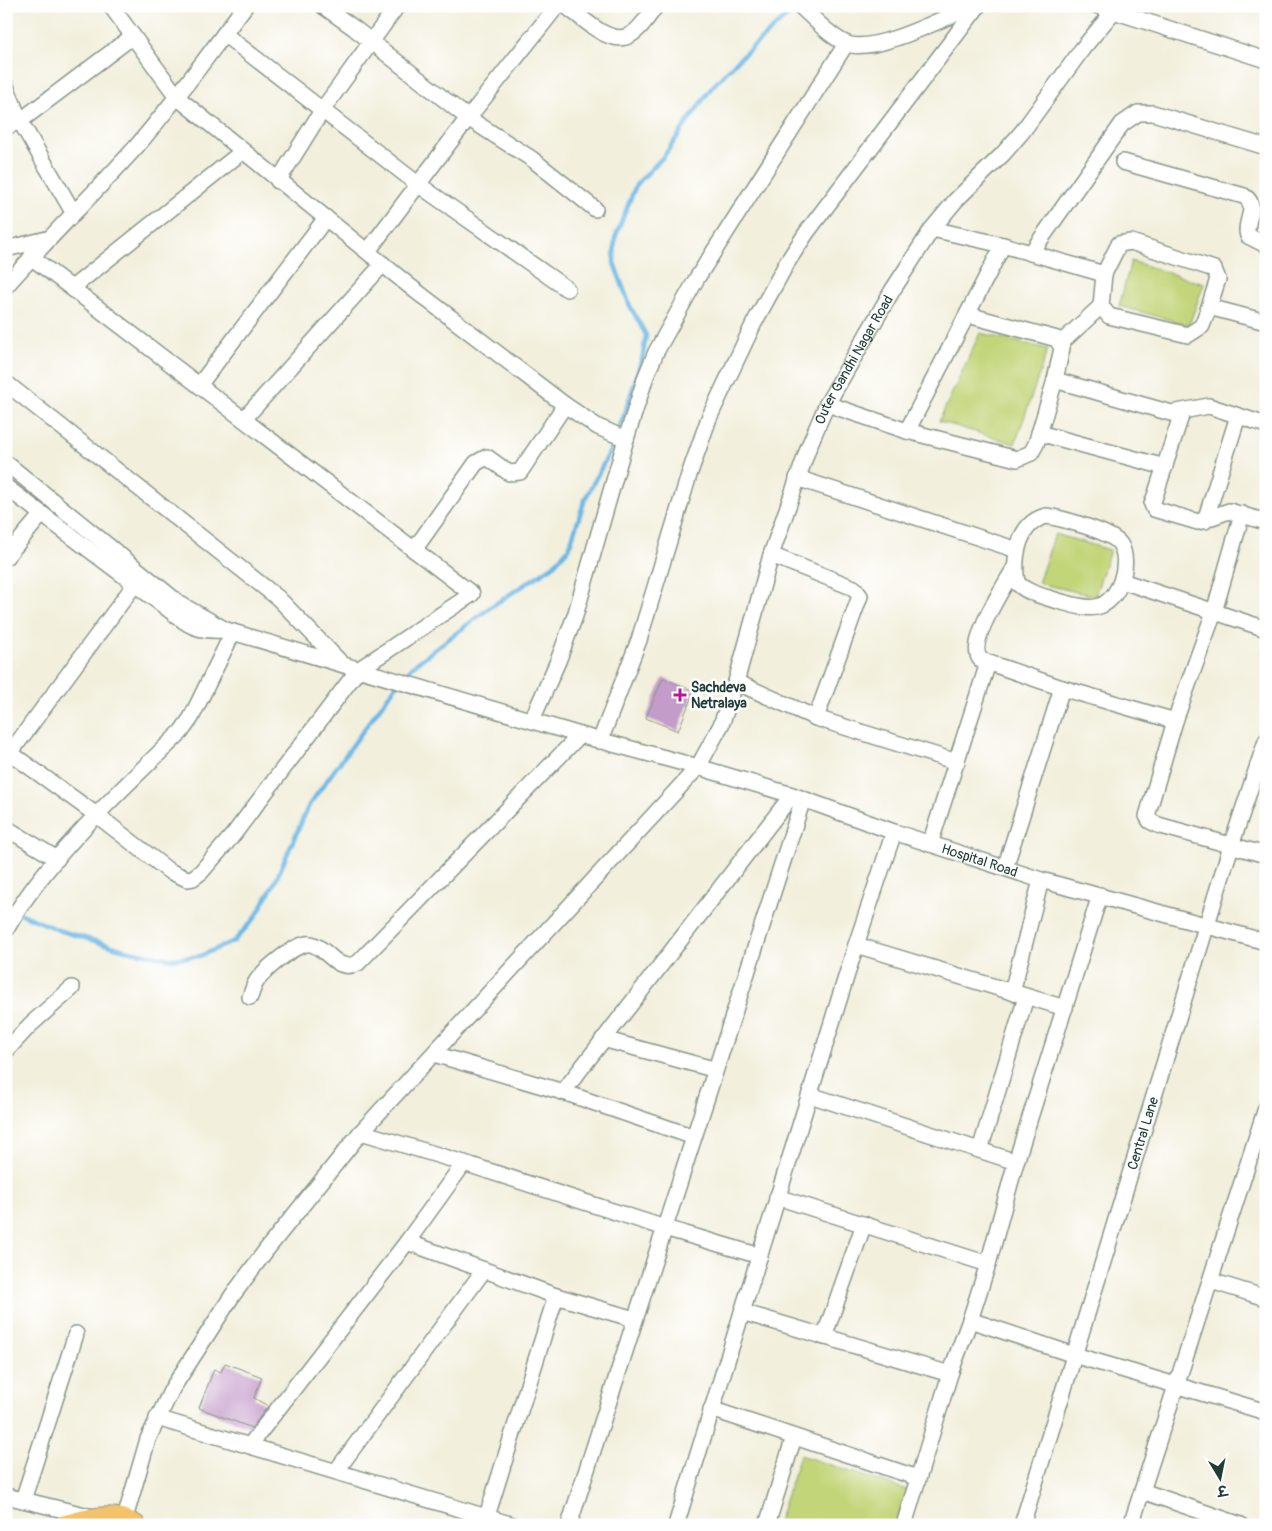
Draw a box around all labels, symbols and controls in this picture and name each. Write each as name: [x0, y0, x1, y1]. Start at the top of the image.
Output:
street label: Outer Gandhi Nagar Road: [811, 292, 896, 427]
place label: Sachdeva Netralaya: [691, 679, 747, 712]
marker: Sachdeva Netralaya: [673, 688, 687, 702]
street label: Hospital Road: [939, 840, 1020, 880]
street label: Central Lane: [1123, 1094, 1162, 1172]
north arrow: [1194, 1454, 1244, 1504]
text: उ: [1214, 1481, 1230, 1500]

